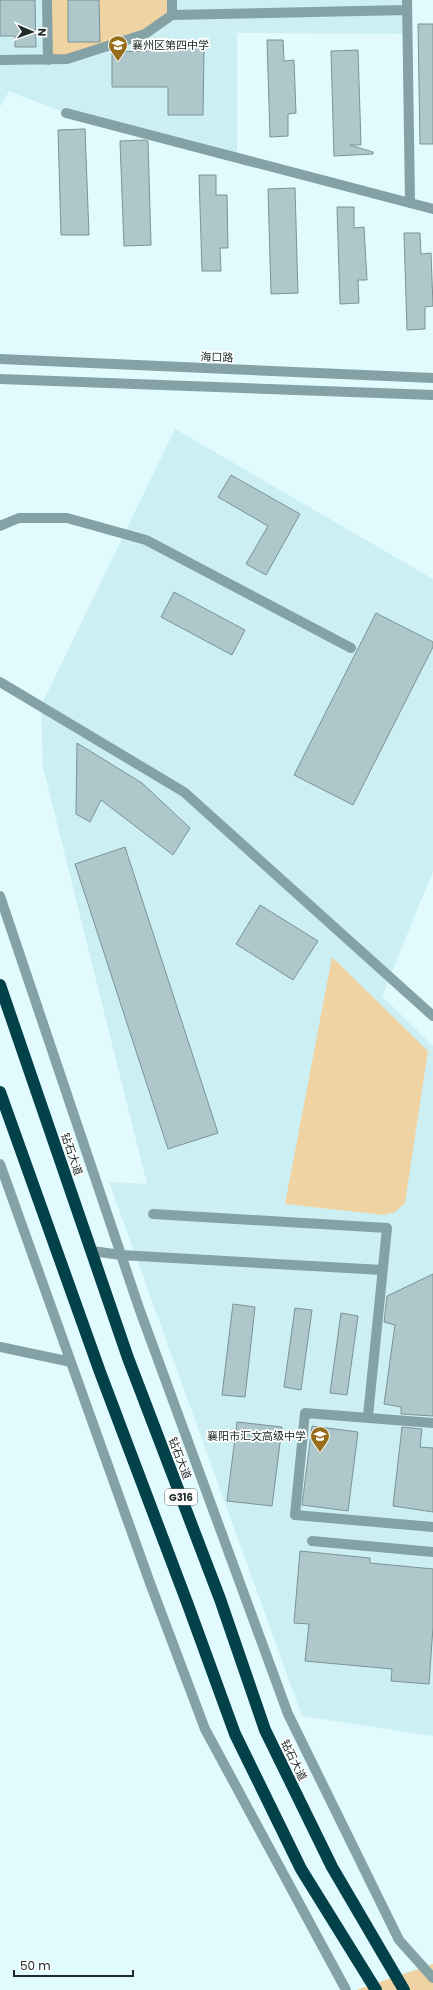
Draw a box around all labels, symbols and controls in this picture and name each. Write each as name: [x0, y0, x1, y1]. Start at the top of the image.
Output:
north arrow: [12, 12, 52, 52]
text: N: [34, 28, 50, 37]
school or university icon: 襄州区第四中学: [107, 34, 129, 62]
place label: 襄州区第四中学: [132, 37, 209, 53]
street label: 海口路: [200, 348, 234, 366]
street label: 钻石大道: [57, 1131, 87, 1177]
school or university icon: 襄阳市汇文高级中学: [309, 1425, 331, 1453]
place label: 襄阳市汇文高级中学: [207, 1428, 306, 1444]
street label: 钻石大道: [165, 1435, 195, 1481]
road number: G316: [165, 1489, 197, 1505]
street label: 钻石大道: [277, 1737, 311, 1783]
scale bar: [14, 1952, 133, 1978]
text: 50 m: [20, 1957, 51, 1974]

